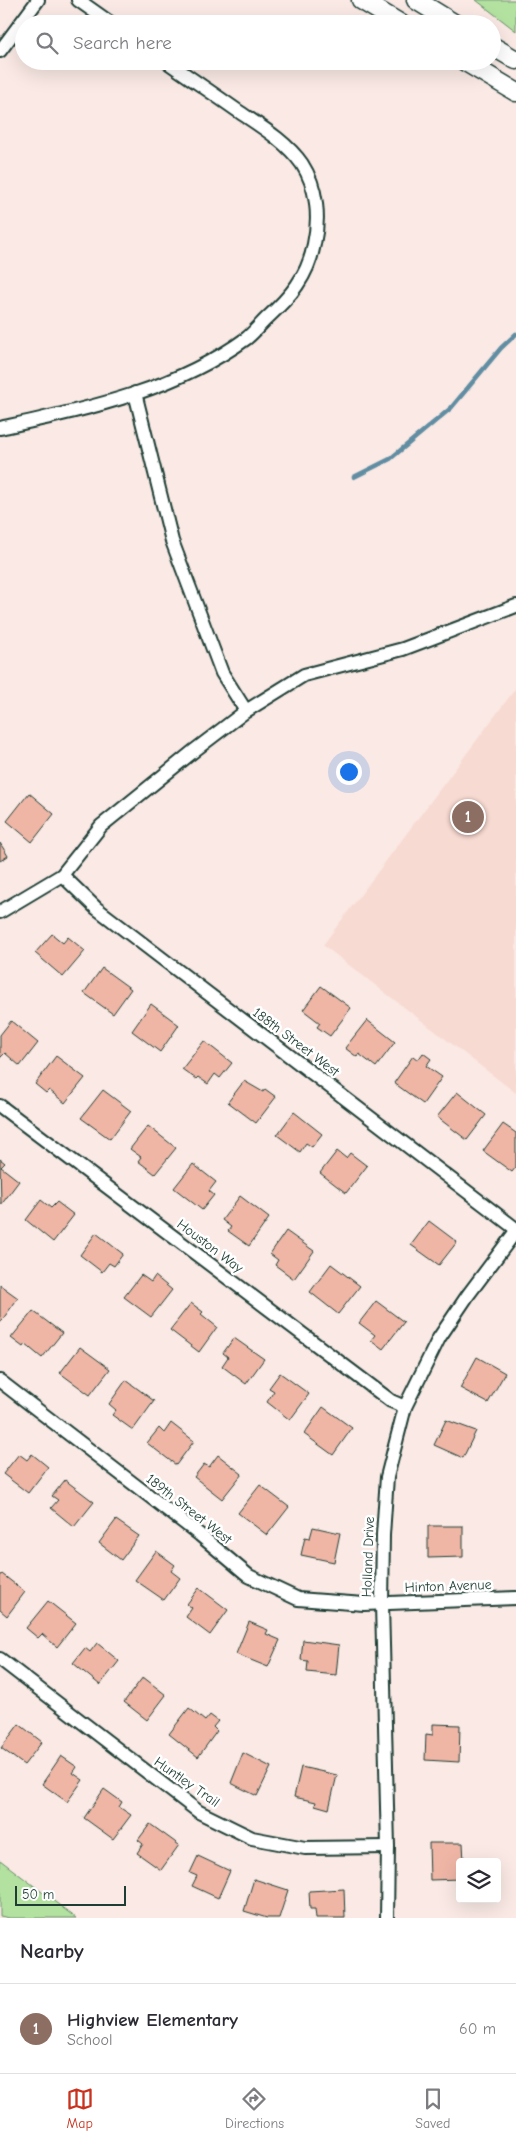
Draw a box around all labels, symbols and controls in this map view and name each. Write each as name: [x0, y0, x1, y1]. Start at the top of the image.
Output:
search box: [15, 15, 501, 70]
icon: search: [33, 29, 61, 57]
text: Search here: [73, 32, 172, 54]
your location: [336, 759, 362, 785]
pin: 1: [452, 798, 484, 836]
street label: 188th Street West: [249, 1004, 343, 1081]
street label: Houston Way: [173, 1216, 247, 1277]
street label: 189th Street West: [143, 1470, 236, 1548]
street label: Holland Drive: [358, 1516, 378, 1598]
street label: Hinton Avenue: [404, 1576, 492, 1596]
street label: Huntley Trail: [151, 1753, 223, 1811]
map controls: [456, 1858, 501, 1903]
button: layers: [456, 1858, 501, 1903]
scale bar: [15, 1883, 126, 1906]
text: 50 m: [22, 1886, 54, 1903]
text: Nearby: [20, 1939, 84, 1963]
text: Highview Elementary: [67, 2009, 238, 2031]
text: 1: [33, 2020, 39, 2038]
text: 60 m: [459, 2020, 496, 2038]
text: School: [67, 2031, 113, 2049]
tab: Map: [66, 2085, 94, 2132]
tab: Directions: [225, 2085, 284, 2132]
tab: Saved: [415, 2085, 450, 2132]

